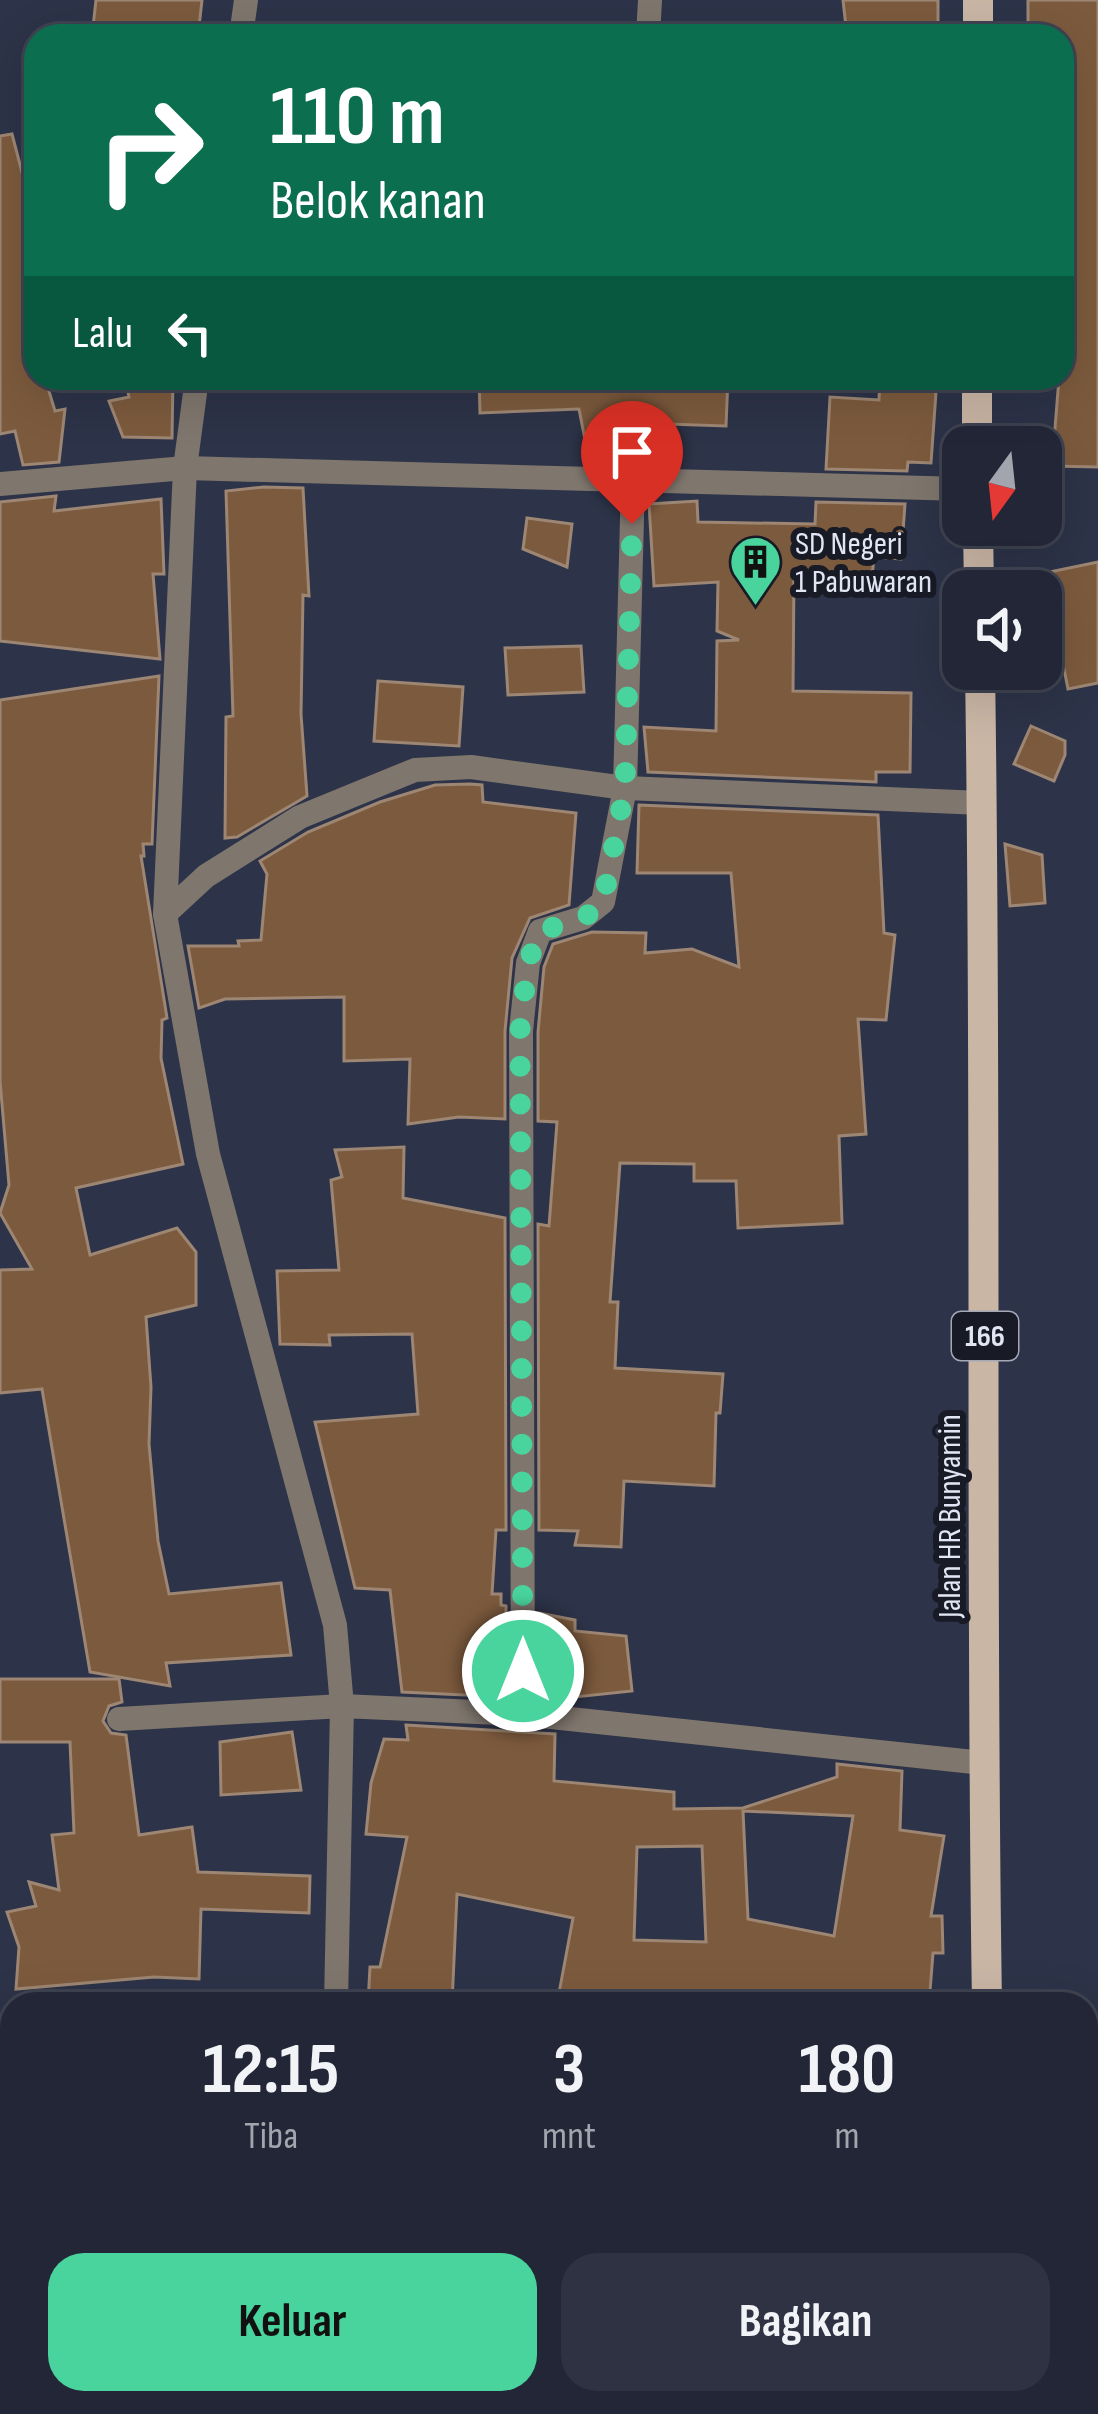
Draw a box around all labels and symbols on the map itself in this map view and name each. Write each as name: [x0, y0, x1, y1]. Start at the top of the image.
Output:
pin: [581, 401, 683, 524]
north arrow: [942, 426, 1062, 546]
place label: SD Negeri 1 Pabuwaran: [795, 524, 932, 602]
building icon: SD Negeri 1 Pabuwaran: [728, 533, 784, 607]
road number: 166: [952, 1312, 1018, 1360]
street label: Jalan HR Bunyamin: [930, 1414, 970, 1619]
position arrow: [460, 1608, 586, 1734]

